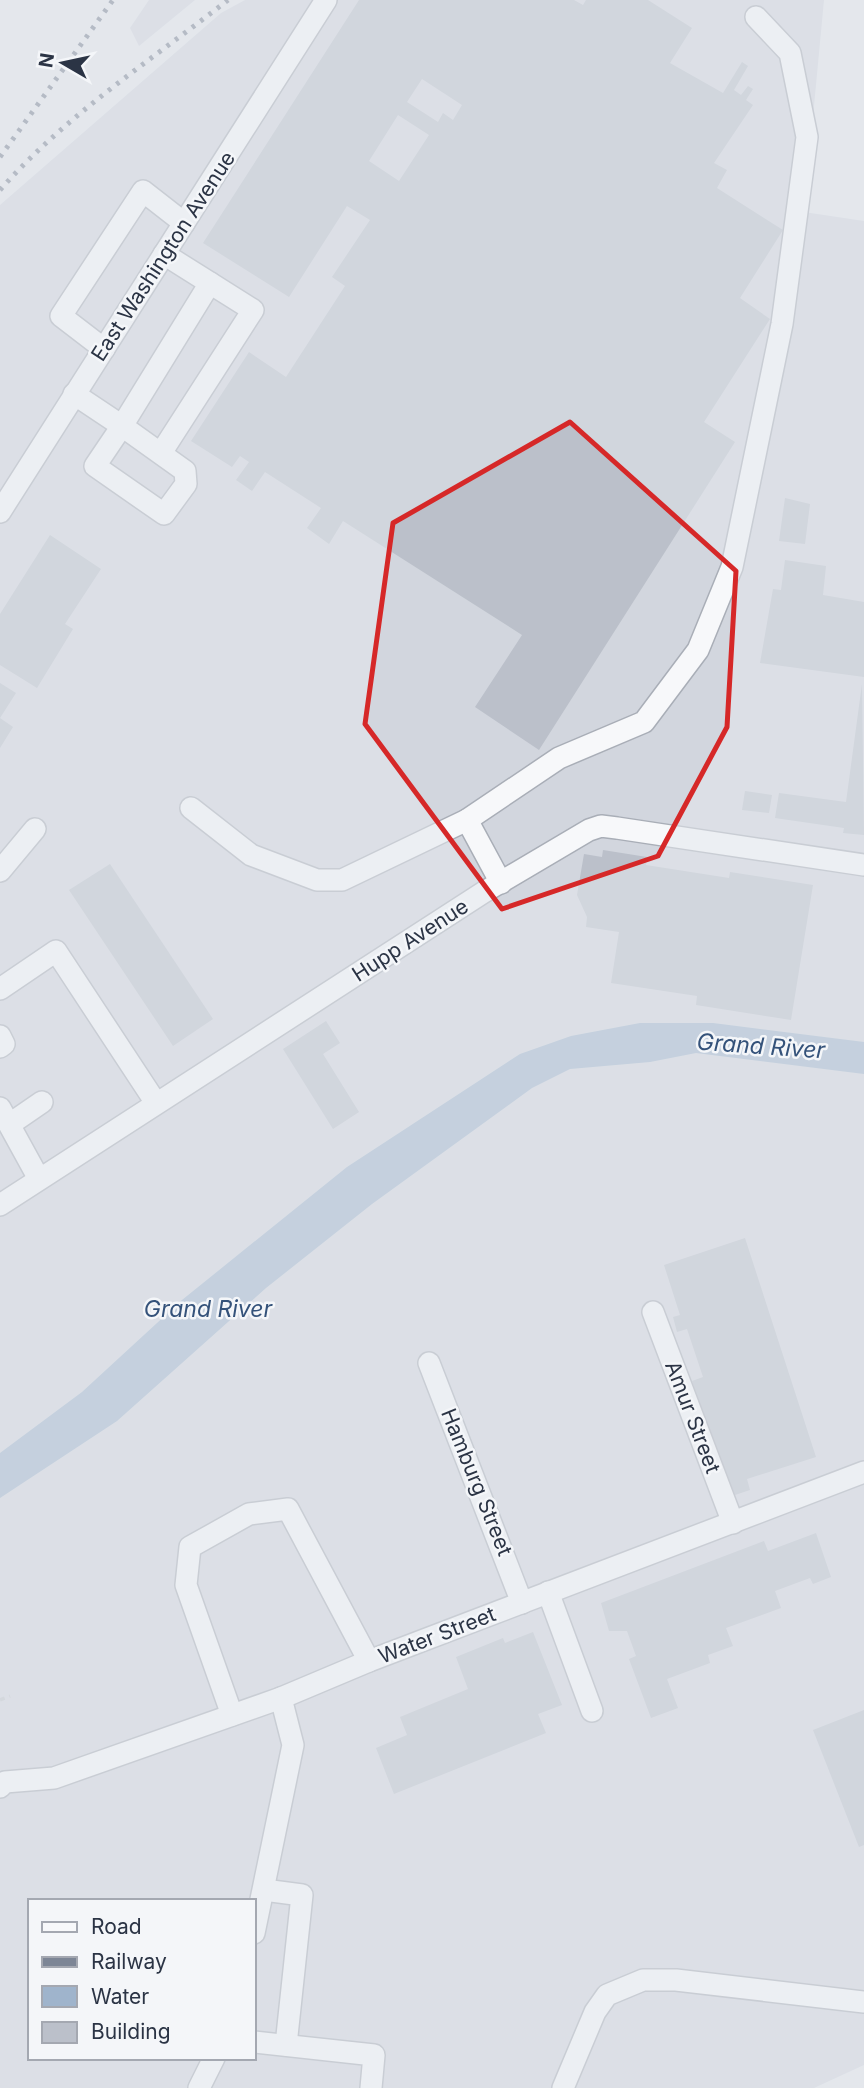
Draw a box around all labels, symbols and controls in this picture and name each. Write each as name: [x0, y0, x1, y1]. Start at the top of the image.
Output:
north arrow: [28, 28, 98, 98]
text: N: [34, 51, 59, 69]
street label: East Washington Avenue: [86, 146, 240, 366]
street label: Hupp Avenue: [347, 893, 473, 987]
water label: Grand River: [696, 1028, 827, 1065]
water label: Grand River: [144, 1295, 274, 1323]
street label: Amur Street: [660, 1357, 726, 1477]
street label: Hamburg Street: [436, 1405, 518, 1559]
street label: Water Street: [375, 1601, 499, 1669]
legend: [28, 1899, 256, 2060]
text: Road: [91, 1914, 142, 1939]
text: Railway: [91, 1949, 167, 1974]
text: Water: [91, 1984, 149, 2009]
text: Building: [91, 2019, 171, 2044]

